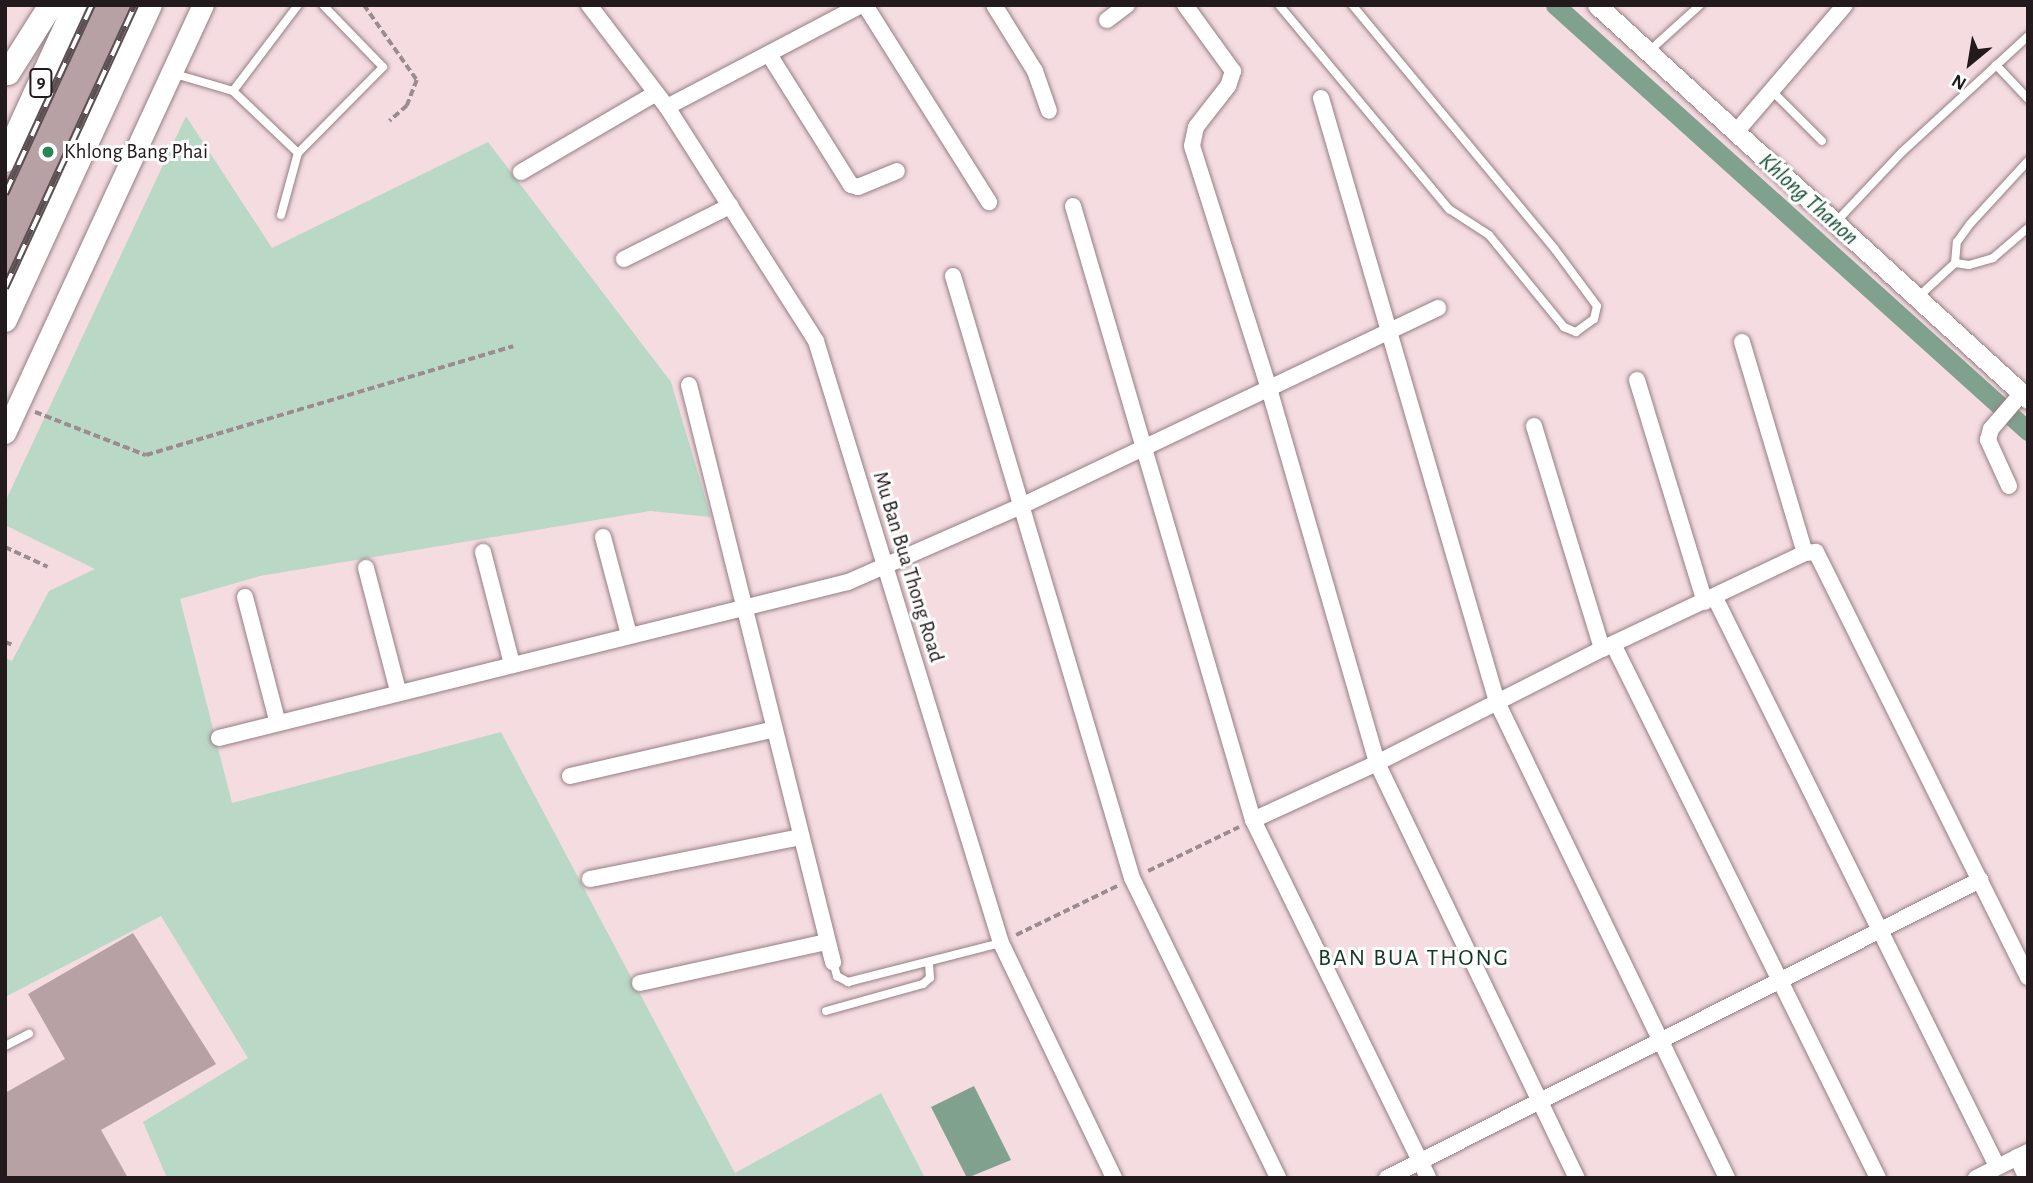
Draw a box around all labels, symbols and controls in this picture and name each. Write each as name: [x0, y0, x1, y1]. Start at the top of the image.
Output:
north arrow: [1935, 28, 2005, 98]
road number: 9: [29, 68, 53, 99]
text: N: [1949, 70, 1970, 93]
place label: Khlong Bang Phai: [64, 139, 208, 165]
marker: Khlong Bang Phai: [38, 142, 58, 162]
water label: Khlong Thanon: [1752, 148, 1864, 252]
street label: Mu Ban Bua Thong Road: [867, 469, 949, 665]
district label: BAN BUA THONG: [1320, 945, 1508, 973]

